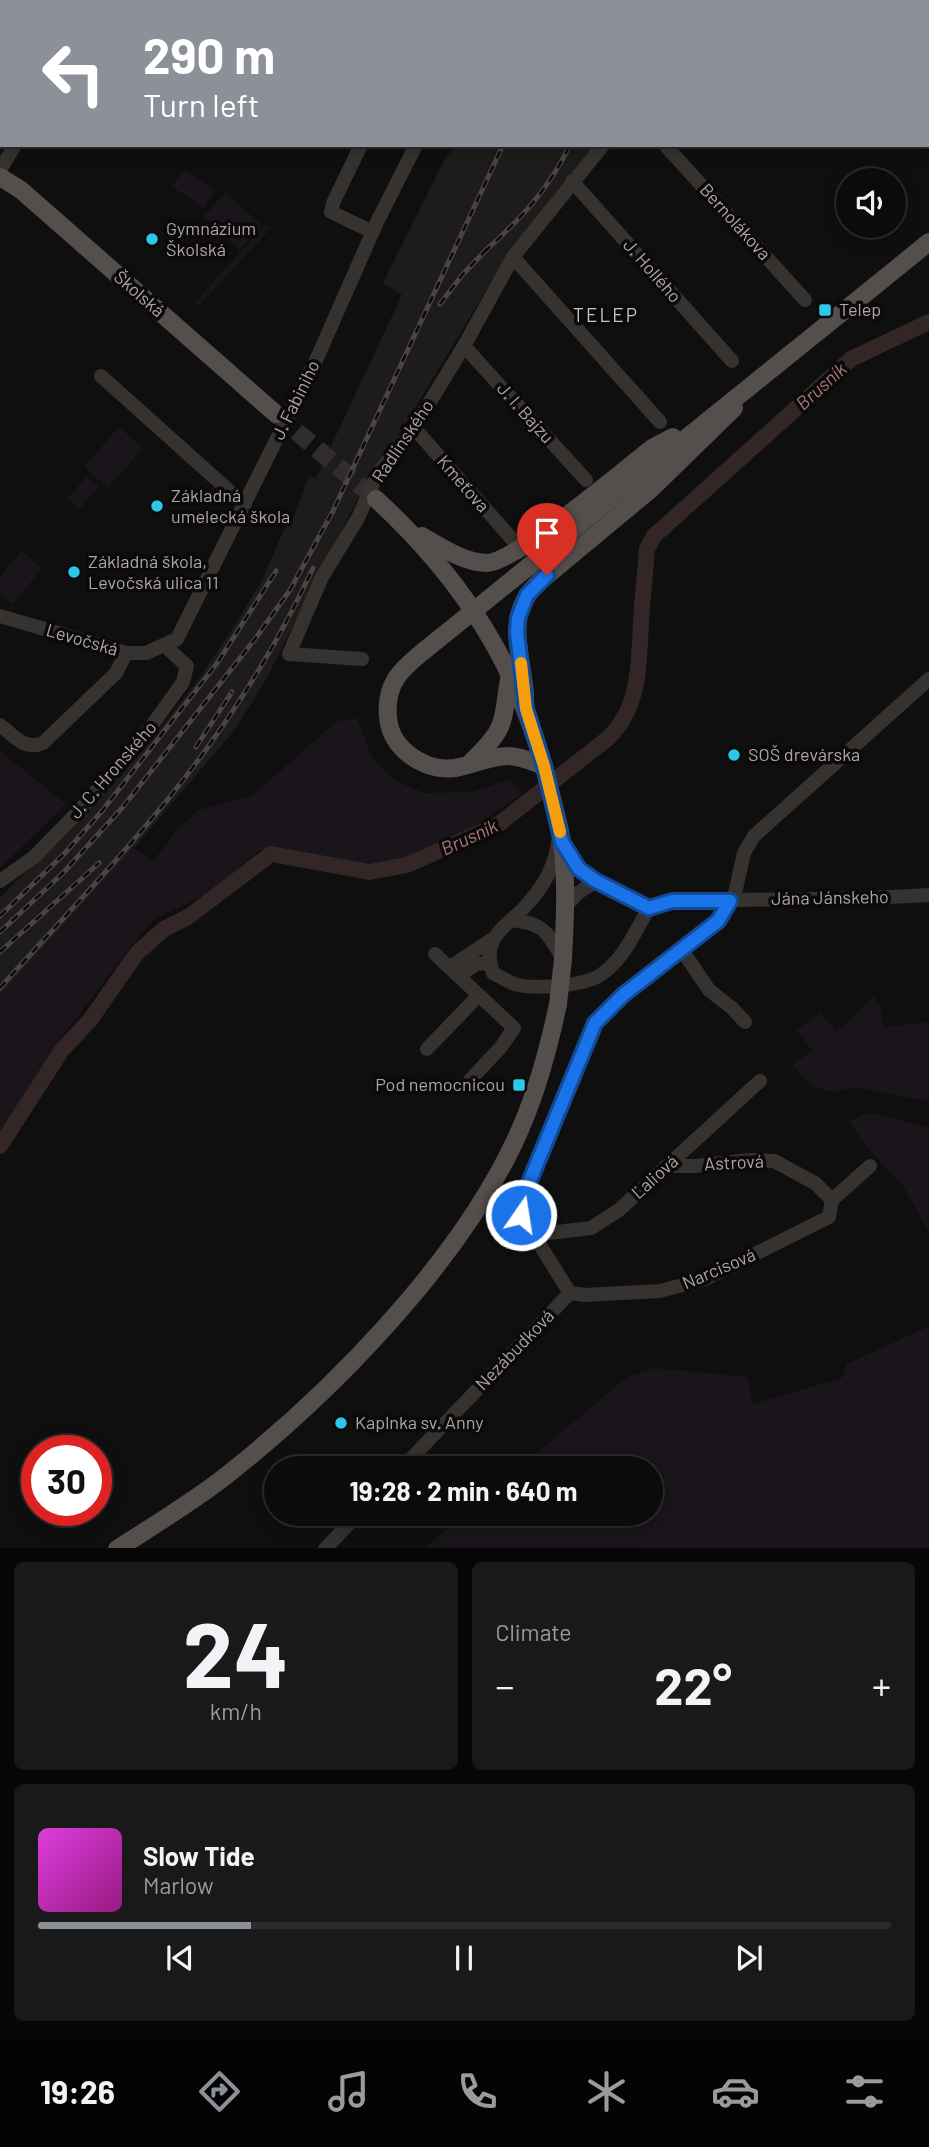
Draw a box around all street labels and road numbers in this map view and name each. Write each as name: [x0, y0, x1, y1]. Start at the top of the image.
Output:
street label: Bernolákova: [696, 178, 776, 264]
street label: J. Hollého: [619, 234, 687, 307]
street label: Školská: [110, 265, 169, 321]
street label: J. Fabiniho: [266, 356, 324, 443]
street label: J. I. Bajzu: [493, 377, 559, 447]
street label: Radlinského: [367, 395, 438, 486]
street label: Kmeťova: [433, 450, 495, 516]
street label: Levočská: [44, 618, 121, 660]
street label: J. C. Hronského: [64, 716, 161, 823]
street label: Jána Jánskeho: [771, 885, 889, 909]
street label: Astrová: [704, 1149, 764, 1175]
street label: Ľaliová: [626, 1150, 682, 1203]
street label: Narcisová: [679, 1243, 759, 1293]
street label: Nezábudková: [470, 1304, 558, 1394]

